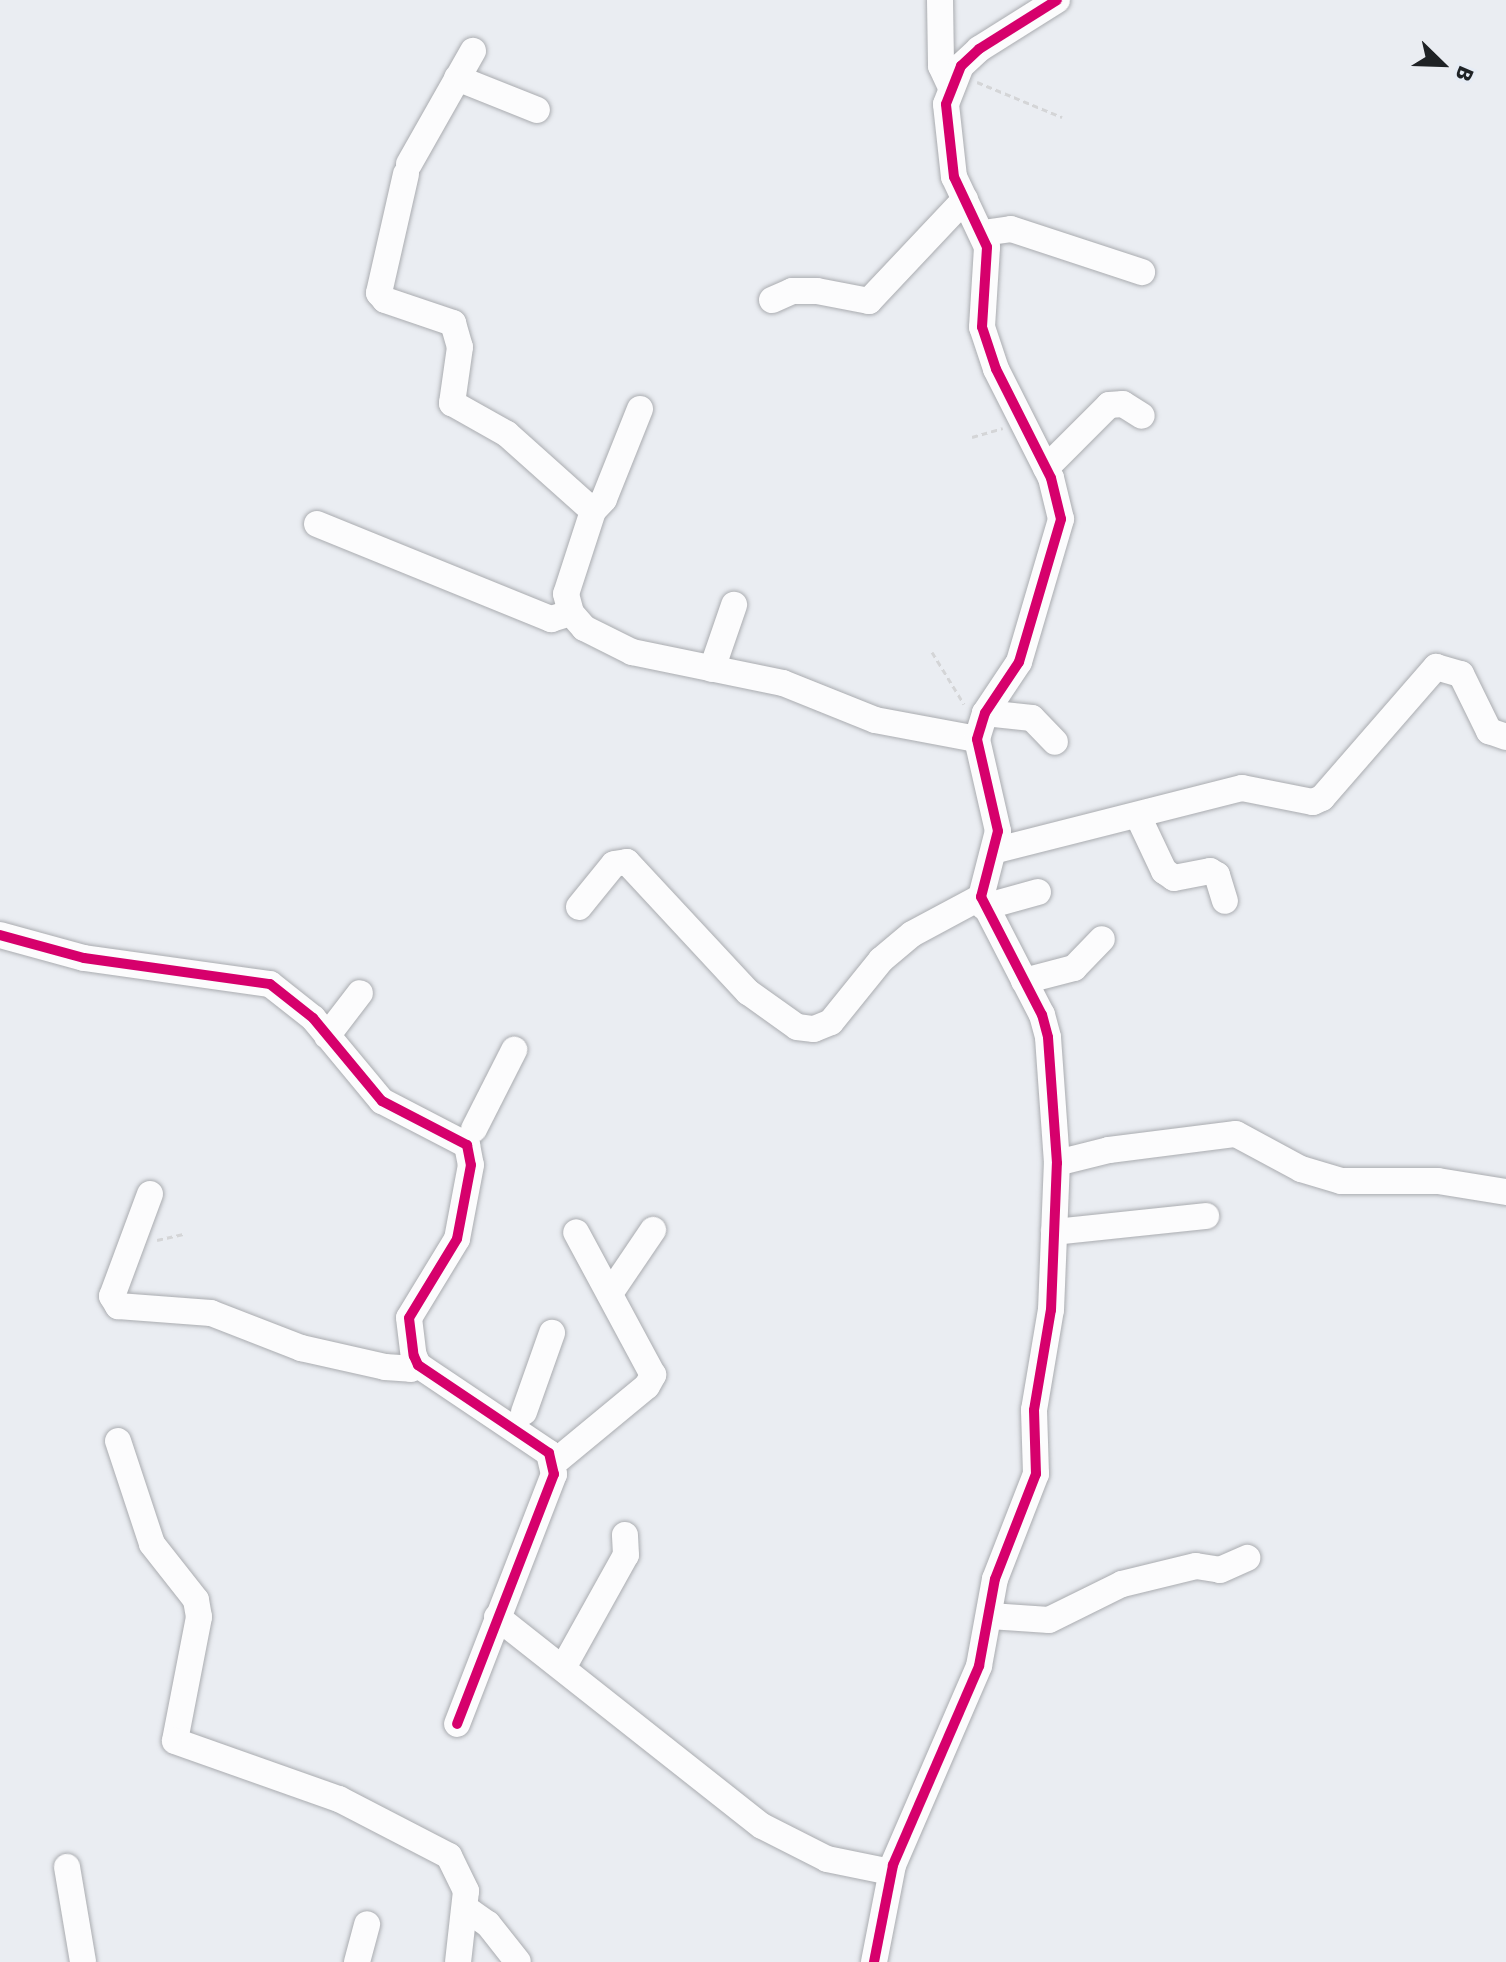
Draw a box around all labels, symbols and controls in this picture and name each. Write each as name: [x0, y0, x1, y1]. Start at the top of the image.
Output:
north arrow: [1402, 24, 1482, 104]
text: B: [1449, 62, 1480, 85]

